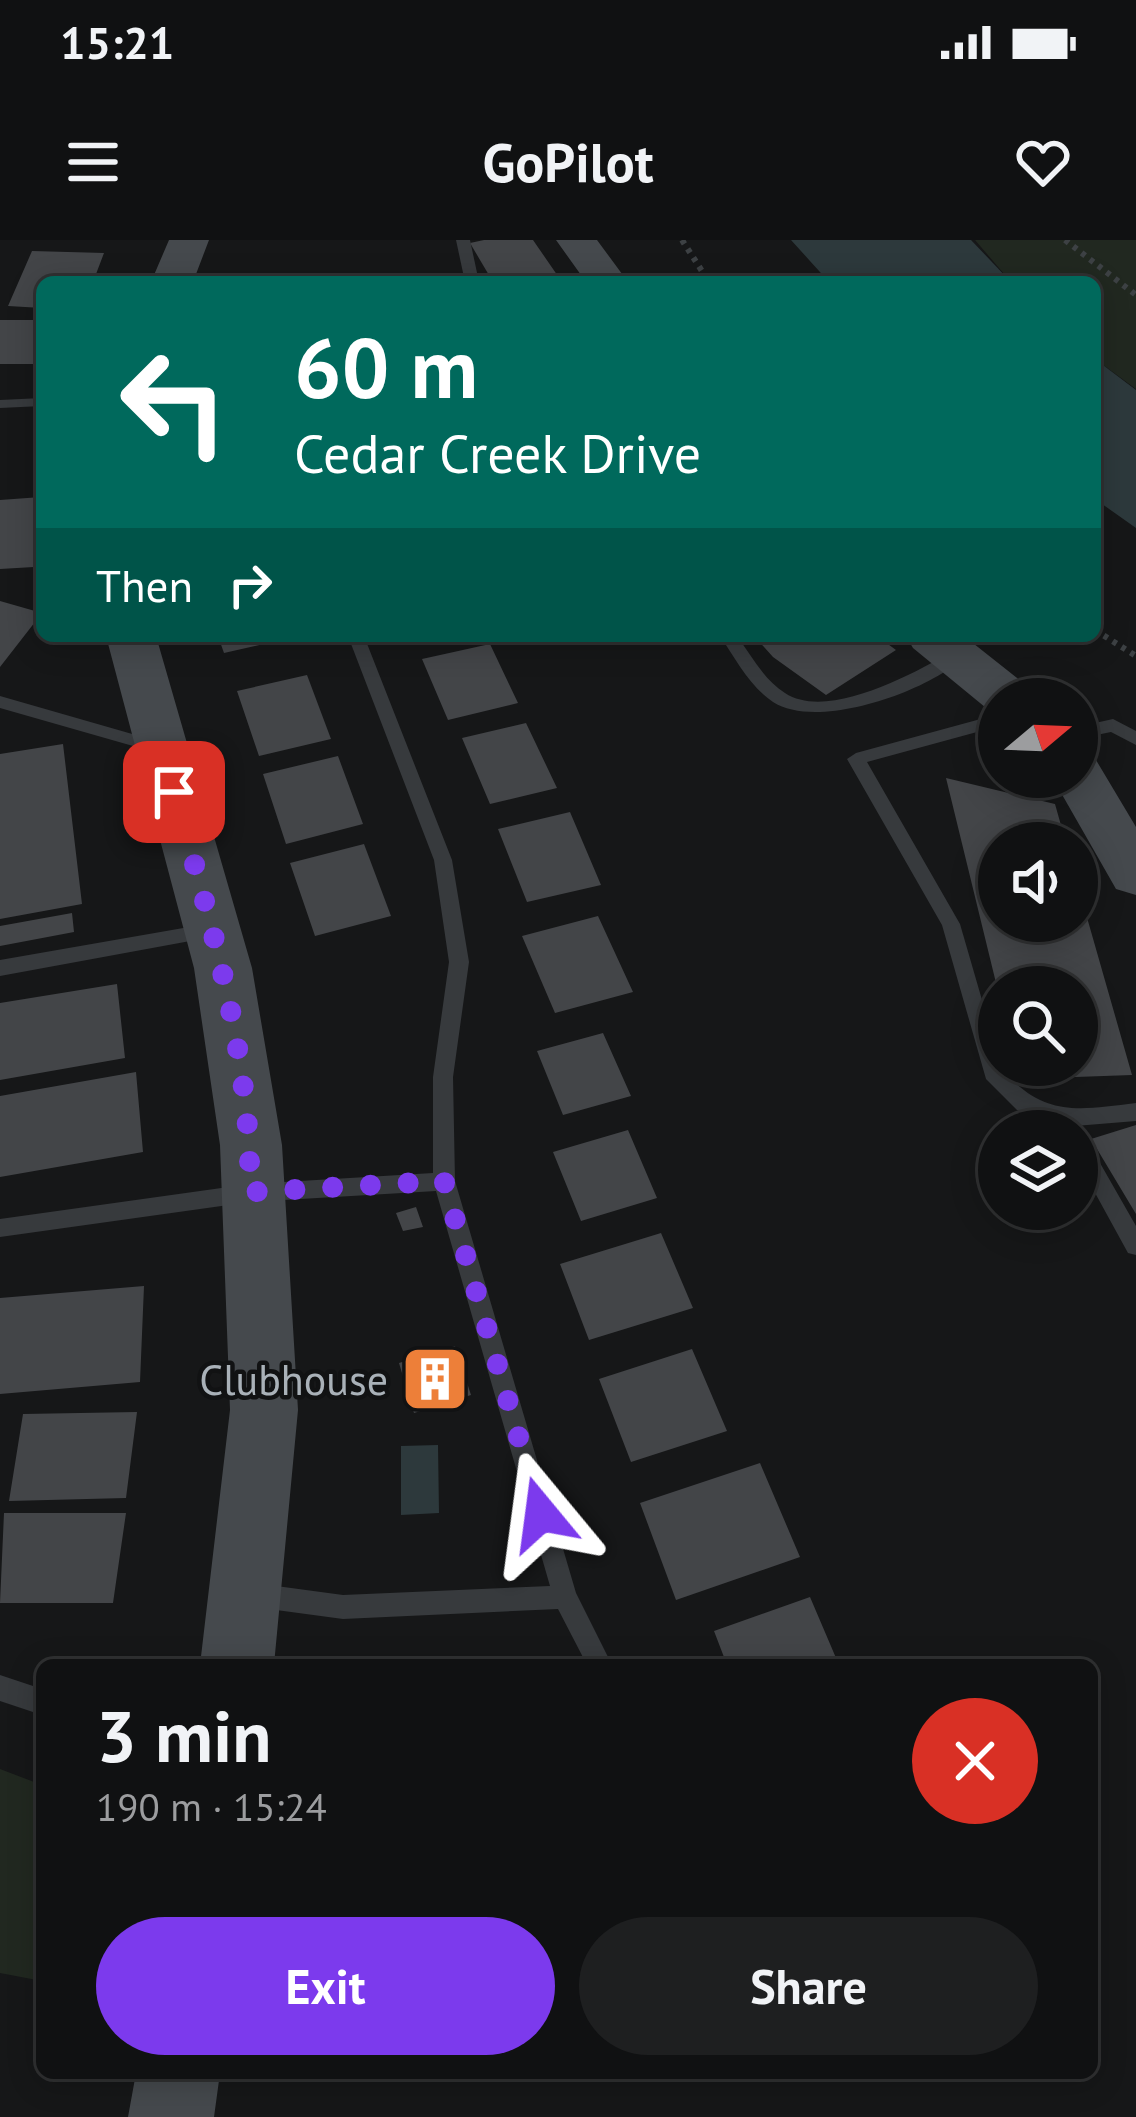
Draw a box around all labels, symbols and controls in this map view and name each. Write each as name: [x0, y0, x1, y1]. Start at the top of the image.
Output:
text: 15:21: [60, 13, 174, 71]
text: GoPilot: [482, 127, 654, 197]
icon: menu: [60, 129, 126, 195]
icon: heart: [1010, 129, 1076, 195]
text: 60 m: [294, 312, 478, 421]
icon: left: [96, 324, 252, 480]
text: Cedar Creek Drive: [294, 418, 701, 488]
icon: right: [217, 552, 283, 618]
text: Then: [96, 556, 193, 614]
north arrow: [978, 678, 1098, 798]
map controls: [978, 678, 1098, 1230]
pin: [123, 741, 225, 843]
icon: arrive: [141, 759, 207, 825]
button: sound: [978, 822, 1098, 942]
button: search: [978, 966, 1098, 1086]
button: layers: [978, 1110, 1098, 1230]
building icon: Clubhouse: [400, 1344, 470, 1414]
place label: Clubhouse: [199, 1352, 388, 1407]
position arrow: [478, 1451, 604, 1577]
text: 3 min: [96, 1689, 272, 1782]
button: close: [912, 1698, 1038, 1824]
text: 190 m · 15:24: [96, 1781, 327, 1832]
button: Exit: [96, 1917, 555, 2055]
button: Share: [579, 1917, 1038, 2055]

